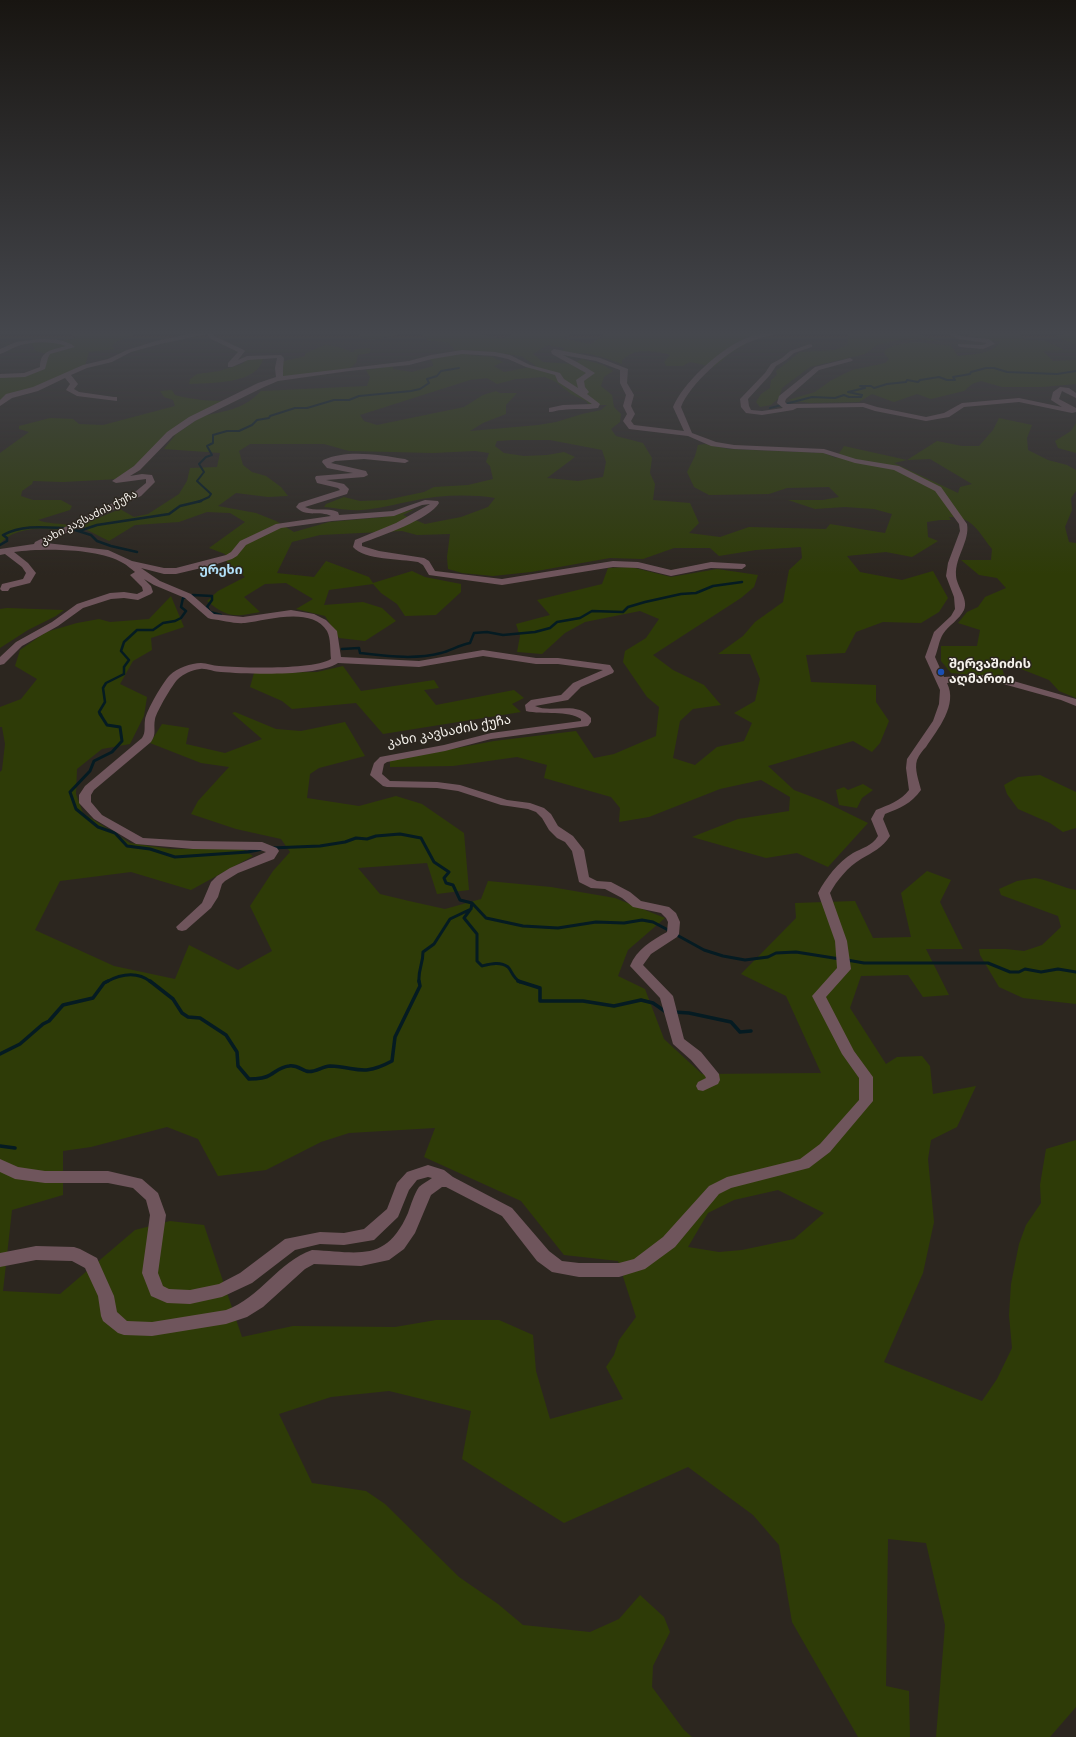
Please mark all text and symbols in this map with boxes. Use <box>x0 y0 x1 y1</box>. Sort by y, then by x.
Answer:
street label: კახი კავსაძის ქუჩა <box>39 488 139 548</box>
district label: ურეხი <box>200 563 242 579</box>
place label: შერვაშიძის აღმართი <box>949 657 1031 688</box>
marker: შერვაშიძის აღმართი <box>936 667 946 677</box>
street label: კახი კავსაძის ქუჩა <box>386 712 512 752</box>

